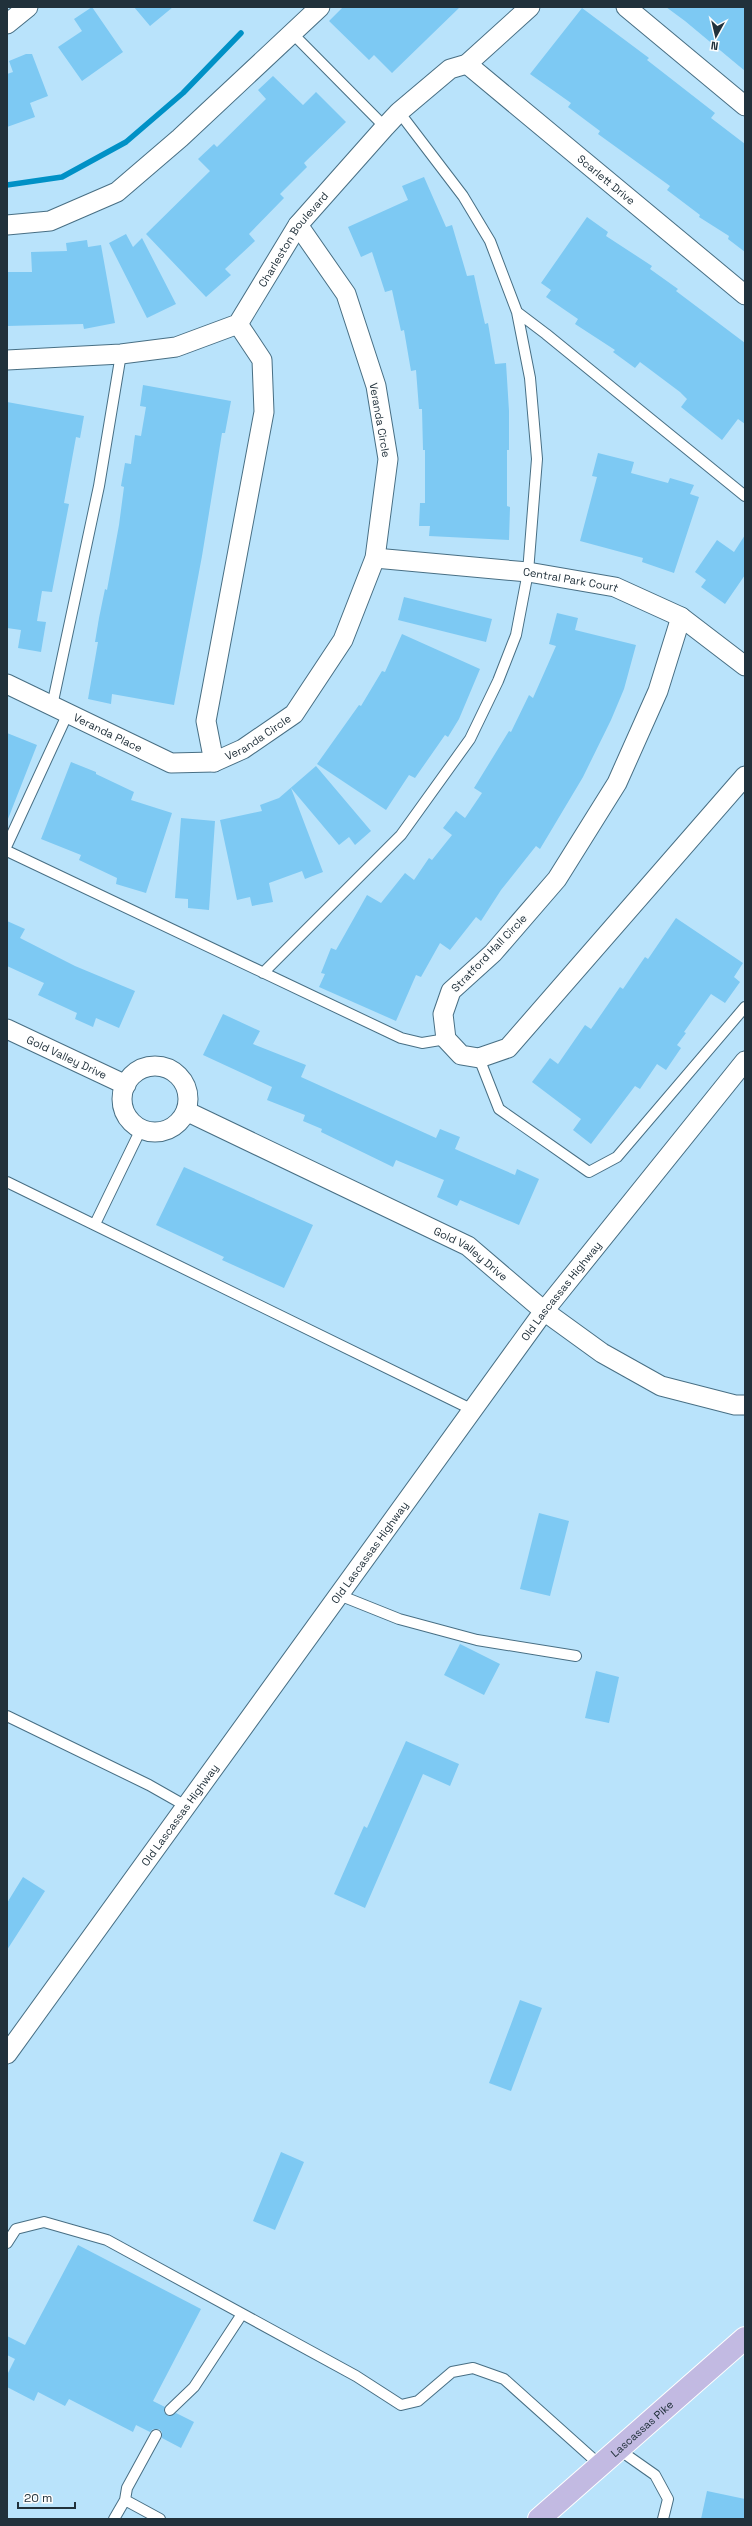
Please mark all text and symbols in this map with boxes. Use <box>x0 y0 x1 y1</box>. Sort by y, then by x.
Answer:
north arrow <box>696 16 736 56</box>
text: N <box>710 38 719 53</box>
street label: Scarlett Drive <box>574 152 638 208</box>
street label: Charleston Boulevard <box>255 189 331 290</box>
street label: Veranda Circle <box>367 382 393 458</box>
street label: Central Park Court <box>522 565 621 595</box>
street label: Veranda Place <box>71 710 145 755</box>
street label: Veranda Circle <box>223 711 294 763</box>
street label: Stratford Hall Circle <box>448 911 530 995</box>
street label: Gold Valley Drive <box>24 1032 109 1082</box>
street label: Gold Valley Drive <box>431 1224 511 1284</box>
street label: Old Lascassas Highway <box>518 1238 604 1344</box>
street label: Old Lascassas Highway <box>328 1498 411 1606</box>
street label: Old Lascassas Highway <box>138 1761 221 1869</box>
street label: Lascassas Pike <box>608 2397 676 2460</box>
scale bar <box>18 2484 75 2510</box>
text: 20 m <box>24 2490 52 2506</box>

